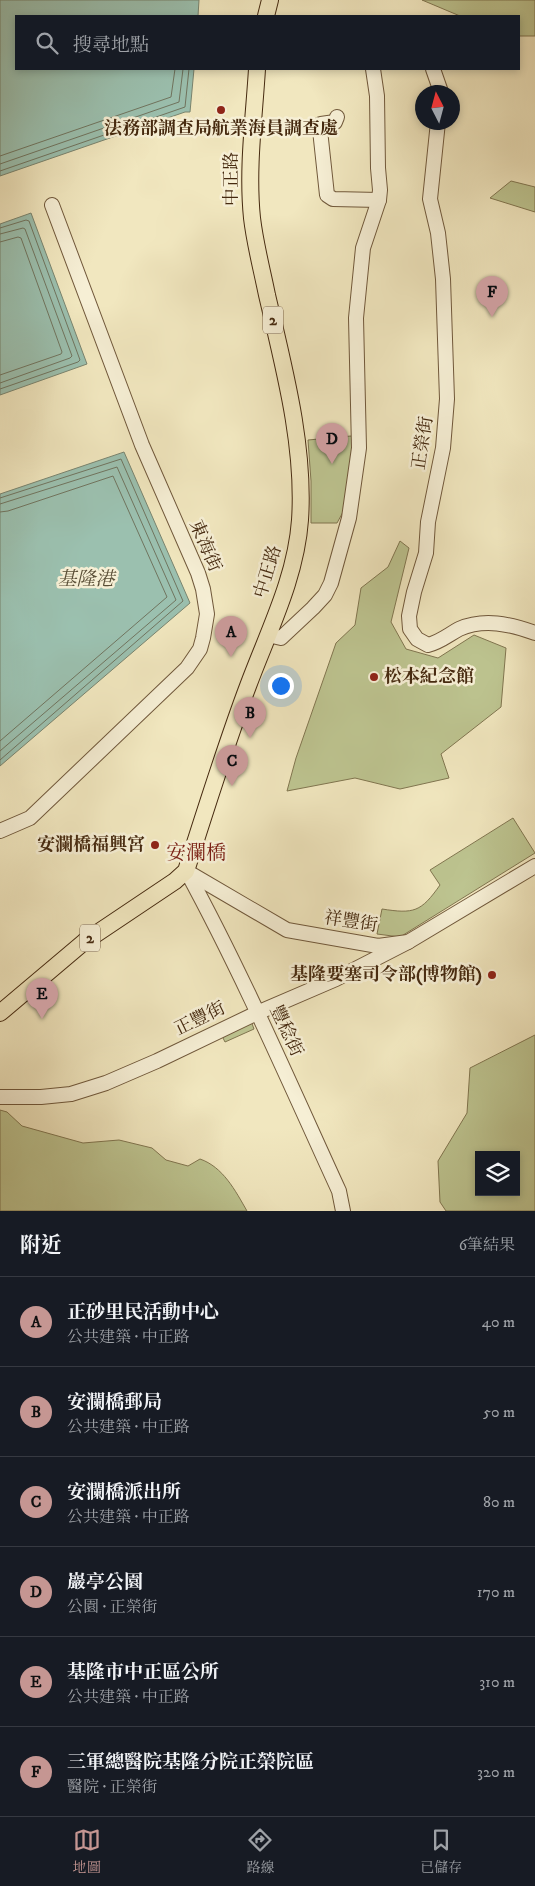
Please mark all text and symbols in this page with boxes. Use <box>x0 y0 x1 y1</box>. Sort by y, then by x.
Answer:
search box <box>15 15 520 70</box>
icon: search <box>33 29 61 57</box>
text: 搜尋地點 <box>73 34 149 57</box>
north arrow <box>415 85 460 130</box>
marker: 法務部調查局航業海員調查處 <box>215 104 227 116</box>
place label: 法務部調查局航業海員調查處 <box>104 118 338 140</box>
street label: 中正路 <box>221 152 243 206</box>
pin: F <box>476 276 508 317</box>
road number: 2 <box>263 306 283 334</box>
street label: 正榮街 <box>408 415 438 471</box>
pin: D <box>316 423 348 464</box>
street label: 東海街 <box>184 517 226 575</box>
street label: 中正路 <box>250 543 286 601</box>
water label: 基隆港 <box>57 568 117 591</box>
pin: A <box>215 616 247 657</box>
place label: 松本紀念館 <box>384 666 474 688</box>
marker: 松本紀念館 <box>368 671 380 683</box>
your location <box>268 673 294 699</box>
pin: B <box>234 697 266 738</box>
pin: C <box>216 745 248 786</box>
place label: 安瀾橋福興宮 <box>37 834 145 856</box>
marker: 安瀾橋福興宮 <box>149 839 161 851</box>
district label: 安瀾橋 <box>166 841 226 866</box>
street label: 祥豐街 <box>323 907 379 937</box>
road number: 2 <box>80 924 100 951</box>
place label: 基隆要塞司令部(博物館) <box>290 964 482 986</box>
marker: 基隆要塞司令部(博物館) <box>486 969 498 981</box>
pin: E <box>26 978 58 1019</box>
street label: 正豐街 <box>171 997 229 1041</box>
street label: 豐稔街 <box>265 1002 307 1060</box>
map controls <box>475 1151 520 1196</box>
button: layers <box>475 1151 520 1196</box>
text: 附近 <box>20 1233 62 1259</box>
text: 6筆結果 <box>459 1235 515 1255</box>
text: 正砂里民活動中心 <box>67 1301 219 1324</box>
text: A <box>31 1312 41 1332</box>
text: 40 m <box>482 1312 515 1332</box>
text: 公共建築 · 中正路 <box>67 1327 190 1347</box>
text: 安瀾橋郵局 <box>67 1391 162 1414</box>
text: B <box>31 1402 41 1422</box>
text: 50 m <box>483 1402 515 1422</box>
text: 公共建築 · 中正路 <box>67 1417 190 1437</box>
text: 安瀾橋派出所 <box>67 1481 181 1504</box>
text: C <box>31 1492 41 1512</box>
text: 80 m <box>483 1492 515 1512</box>
text: 公共建築 · 中正路 <box>67 1507 190 1527</box>
text: 巖亭公園 <box>67 1571 143 1594</box>
text: D <box>30 1582 42 1602</box>
text: 170 m <box>477 1582 515 1602</box>
text: 公園 · 正榮街 <box>67 1597 158 1617</box>
text: 基隆市中正區公所 <box>67 1661 219 1684</box>
text: E <box>30 1672 42 1692</box>
text: 310 m <box>479 1672 515 1692</box>
text: 公共建築 · 中正路 <box>67 1687 190 1707</box>
text: 三軍總醫院基隆分院正榮院區 <box>67 1751 314 1774</box>
text: F <box>31 1762 41 1782</box>
text: 320 m <box>477 1762 515 1782</box>
text: 醫院 · 正榮街 <box>67 1777 158 1797</box>
tab: 地圖 <box>73 1826 101 1877</box>
tab: 路線 <box>246 1826 274 1877</box>
tab: 已儲存 <box>420 1826 462 1877</box>

